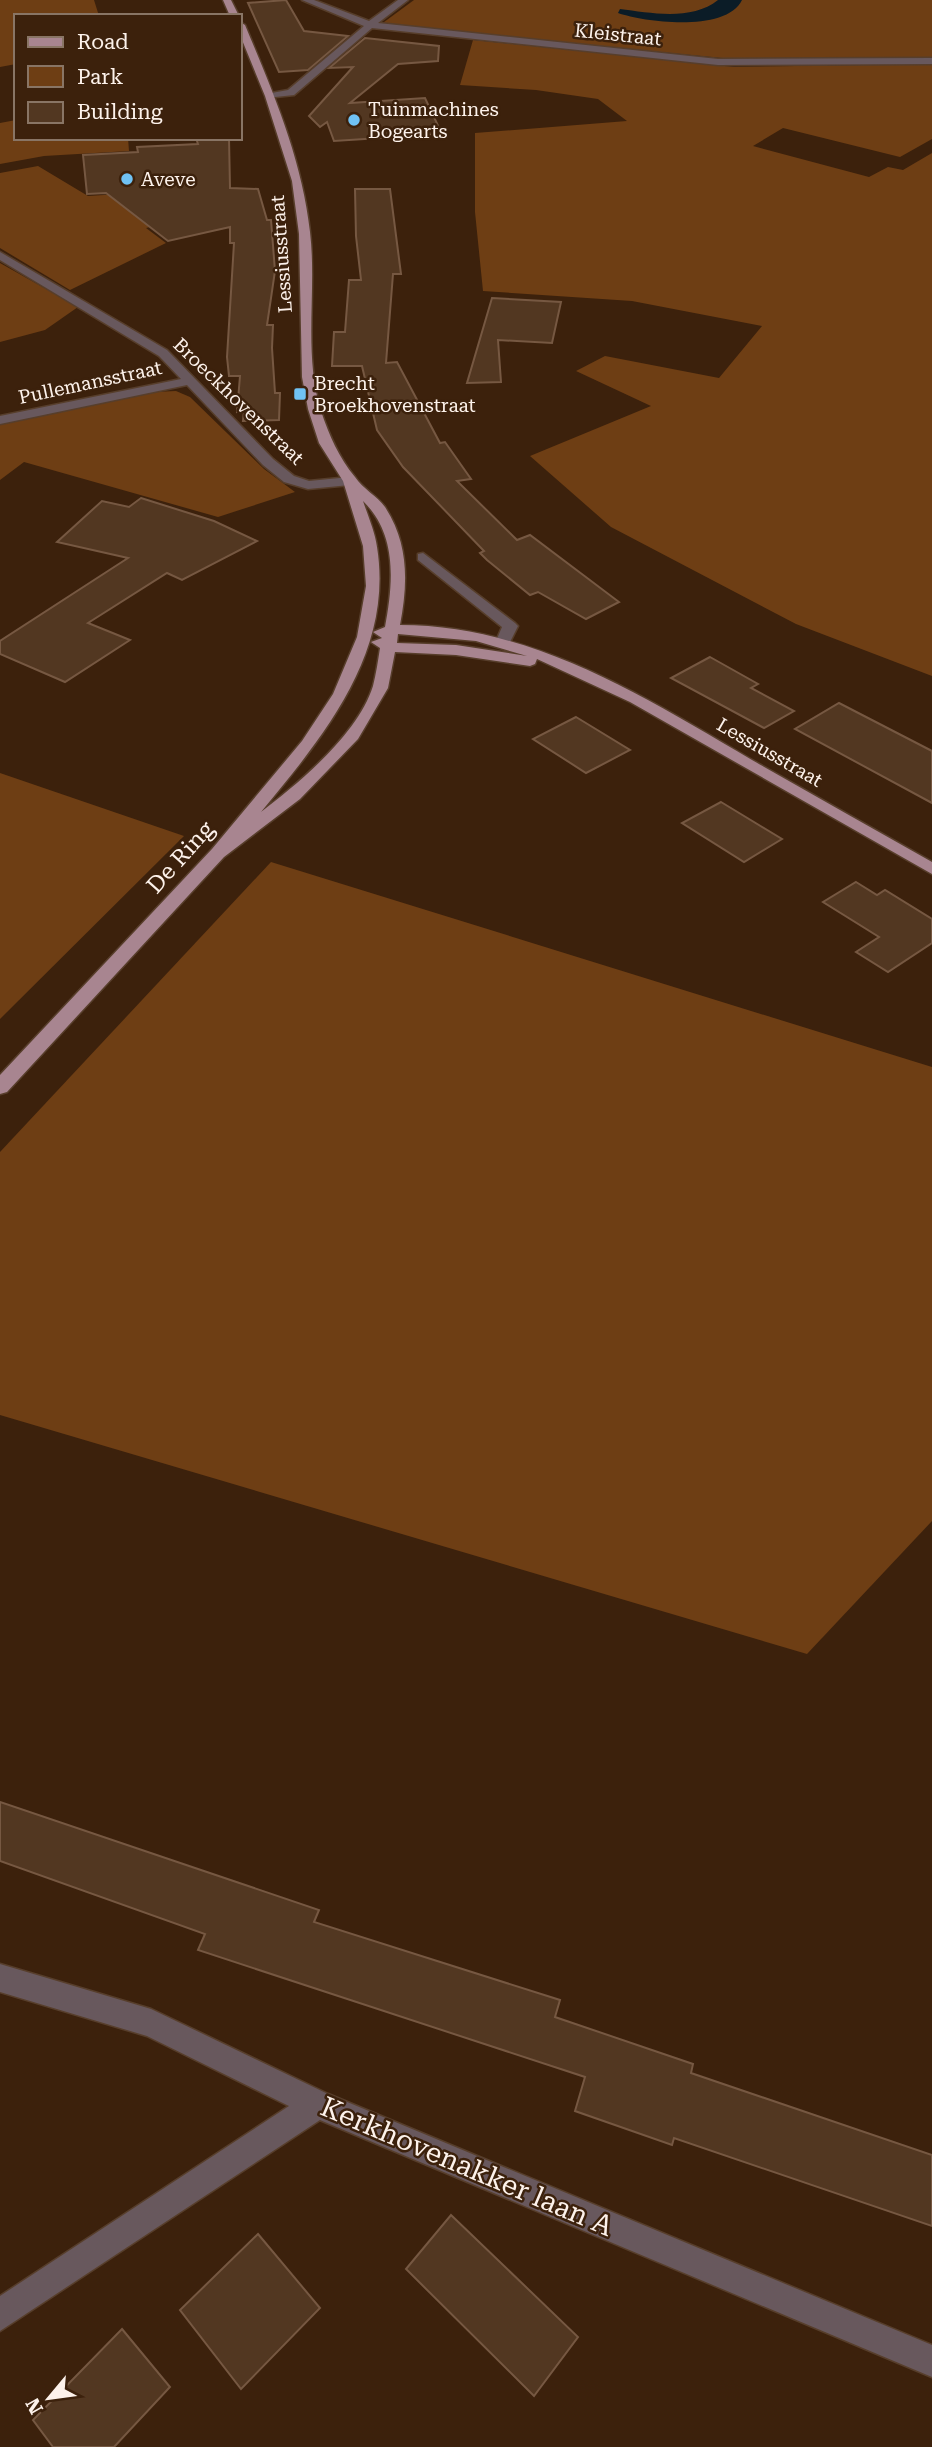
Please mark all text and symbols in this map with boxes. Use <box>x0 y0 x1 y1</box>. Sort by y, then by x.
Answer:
legend <box>14 14 242 140</box>
street label: Kleistraat <box>573 18 663 50</box>
text: Road <box>77 30 129 54</box>
text: Park <box>77 65 123 89</box>
place label: Tuinmachines Bogearts <box>368 98 499 143</box>
text: Building <box>77 100 163 124</box>
marker: Tuinmachines Bogearts <box>346 112 362 128</box>
place label: Aveve <box>141 168 196 191</box>
marker: Aveve <box>119 171 135 187</box>
street label: Lessiusstraat <box>266 194 297 314</box>
street label: Broeckhovenstraat <box>169 333 309 470</box>
street label: Pullemansstraat <box>16 356 164 409</box>
place label: Brecht Broekhovenstraat <box>314 372 476 417</box>
marker: Brecht Broekhovenstraat <box>292 386 308 402</box>
street label: Lessiusstraat <box>713 713 827 792</box>
street label: De Ring <box>141 816 220 899</box>
street label: Kerkhovenakker laan A <box>316 2090 618 2243</box>
north arrow <box>14 2363 84 2433</box>
text: N <box>21 2394 48 2418</box>

